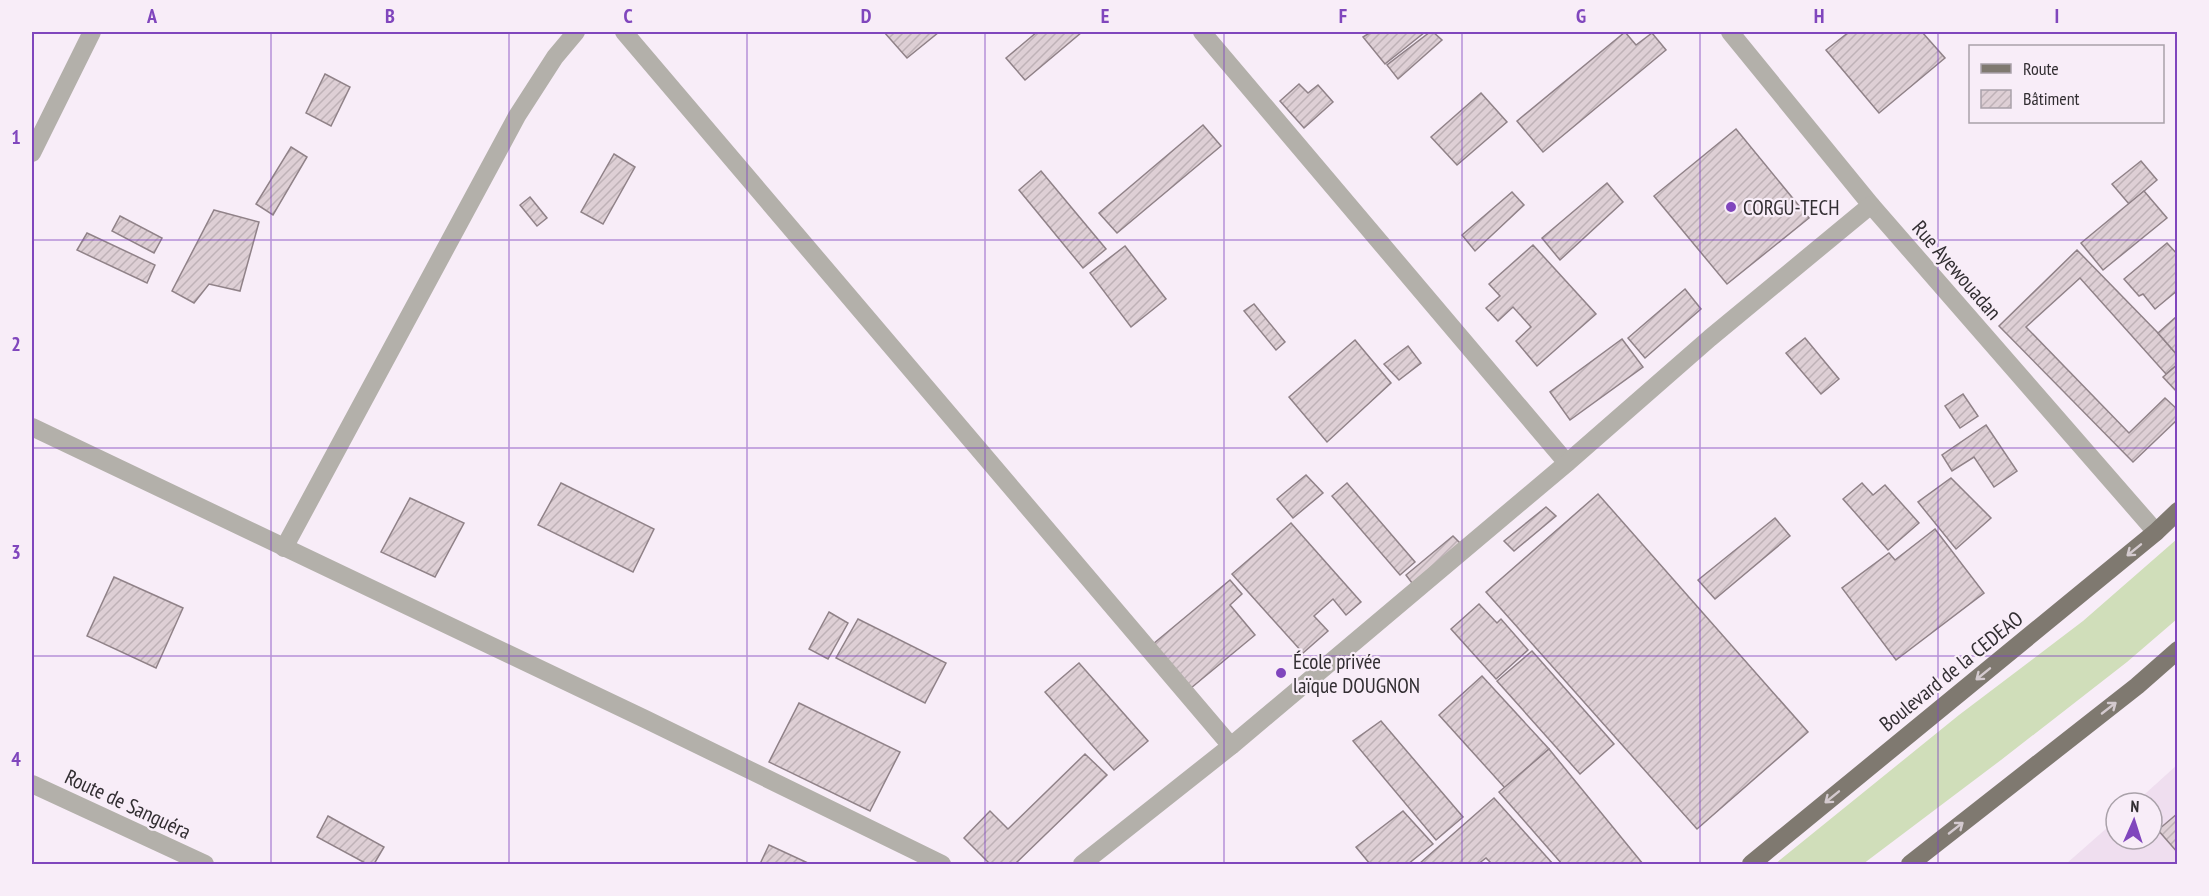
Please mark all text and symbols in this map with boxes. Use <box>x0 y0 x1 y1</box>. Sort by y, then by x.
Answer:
text: A <box>146 3 158 29</box>
text: B <box>385 3 395 29</box>
text: C <box>623 3 633 29</box>
text: D <box>861 3 872 29</box>
text: E <box>1101 3 1109 29</box>
text: F <box>1339 3 1347 29</box>
text: G <box>1576 3 1586 29</box>
text: H <box>1814 3 1824 29</box>
text: I <box>2055 3 2059 29</box>
legend <box>1969 45 2164 123</box>
text: Route <box>2023 57 2059 80</box>
text: Bâtiment <box>2023 87 2080 110</box>
text: 1 <box>11 124 21 150</box>
place label: CORGU-TECH <box>1743 194 1839 221</box>
marker: CORGU-TECH <box>1724 200 1738 214</box>
street label: Rue Ayewouadan <box>1906 215 2008 325</box>
text: 2 <box>11 331 21 357</box>
text: 3 <box>11 539 21 565</box>
one-way arrow <box>2127 544 2143 557</box>
street label: Boulevard de la CEDEAO <box>1874 605 2028 737</box>
place label: École privée laïque DOUGNON <box>1293 648 1420 699</box>
marker: École privée laïque DOUGNON <box>1274 666 1288 680</box>
one-way arrow <box>1976 667 1992 680</box>
one-way arrow <box>2101 701 2117 714</box>
text: 4 <box>11 746 21 772</box>
street label: Route de Sanguéra <box>61 763 195 845</box>
one-way arrow <box>1825 790 1841 803</box>
north arrow <box>2104 791 2164 851</box>
text: N <box>2130 796 2140 816</box>
one-way arrow <box>1947 822 1963 835</box>

